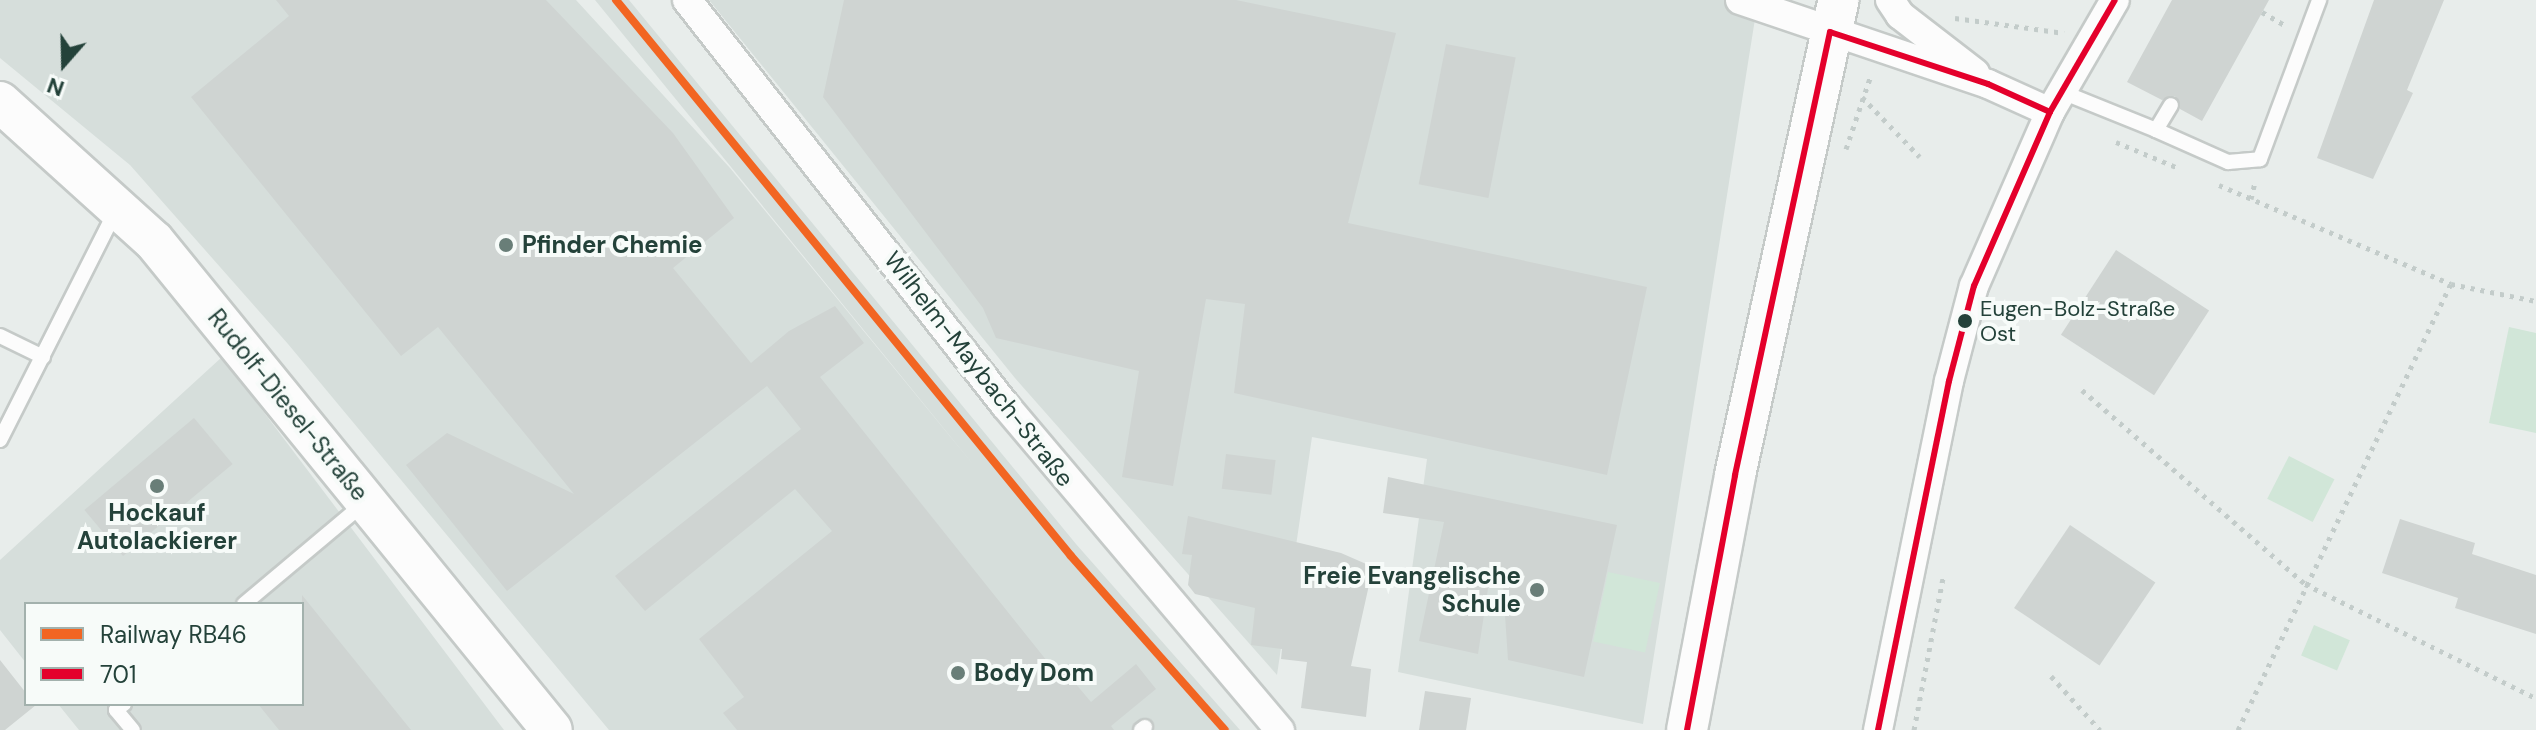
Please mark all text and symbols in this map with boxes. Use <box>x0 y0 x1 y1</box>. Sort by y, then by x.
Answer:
north arrow <box>24 24 104 104</box>
text: N <box>43 71 68 103</box>
place label: Pfinder Chemie <box>522 231 702 259</box>
marker: Pfinder Chemie <box>497 236 515 254</box>
street label: Wilhelm-Maybach-Straße <box>878 246 1080 492</box>
place label: Eugen-Bolz-Straße Ost <box>1980 295 2175 346</box>
street label: Rudolf-Diesel-Straße <box>202 303 374 507</box>
marker: Eugen-Bolz-Straße Ost <box>1957 313 1973 329</box>
marker: Hockauf Autolackierer <box>148 477 166 495</box>
place label: Hockauf Autolackierer <box>77 499 237 555</box>
place label: Freie Evangelische Schule <box>1303 562 1521 618</box>
marker: Freie Evangelische Schule <box>1528 581 1546 599</box>
legend <box>24 602 304 706</box>
text: Railway RB46 <box>100 619 247 650</box>
text: 701 <box>100 659 136 690</box>
place label: Body Dom <box>974 659 1094 687</box>
marker: Body Dom <box>949 664 967 682</box>

